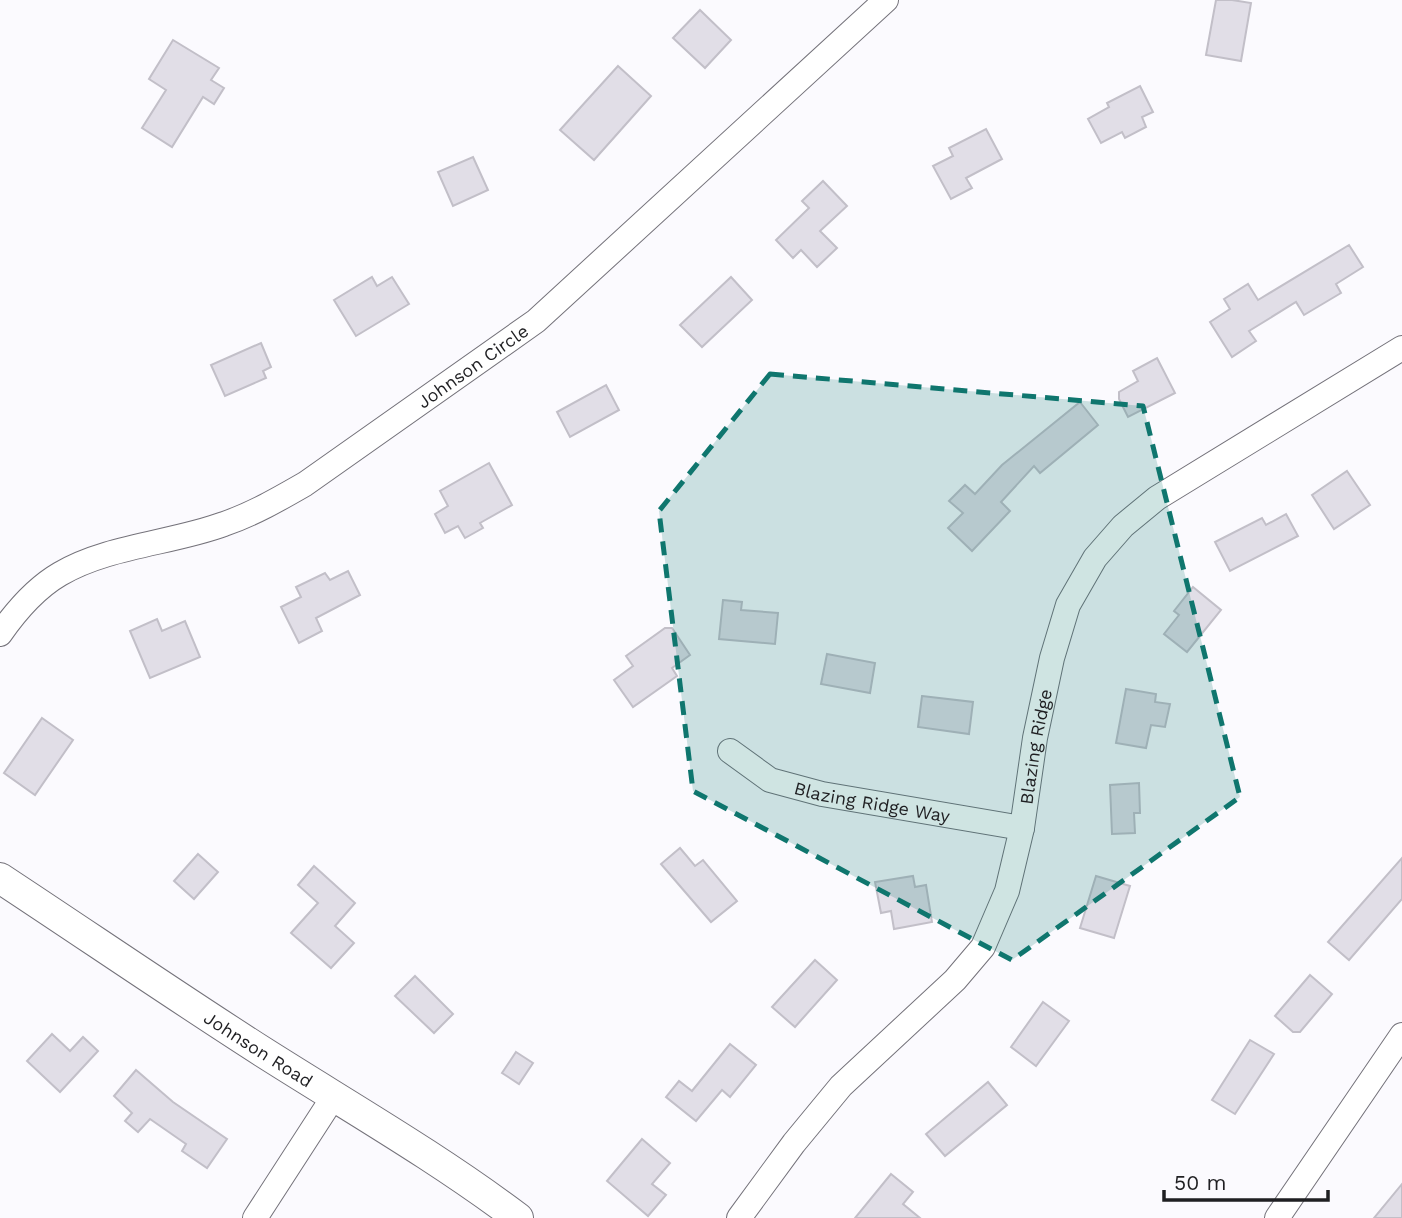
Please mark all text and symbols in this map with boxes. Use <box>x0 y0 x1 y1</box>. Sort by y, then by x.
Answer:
street label: Johnson Circle <box>413 319 532 412</box>
street label: Blazing Ridge <box>1015 687 1056 806</box>
street label: Blazing Ridge Way <box>792 777 952 826</box>
street label: Johnson Road <box>200 1006 317 1091</box>
scale bar <box>1164 1158 1328 1202</box>
text: 50 m <box>1174 1170 1226 1195</box>

